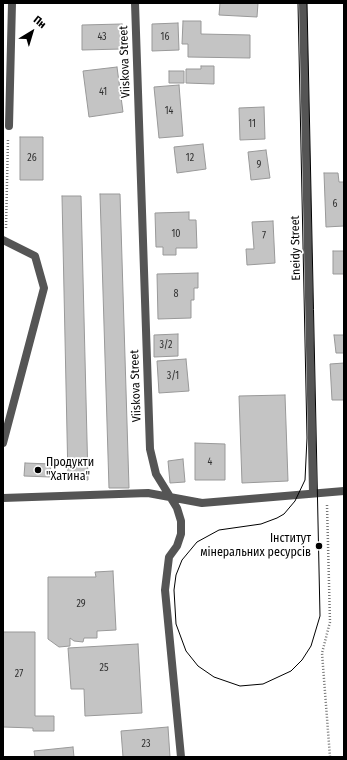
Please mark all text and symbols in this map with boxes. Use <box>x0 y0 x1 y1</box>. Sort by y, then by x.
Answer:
north arrow <box>12 12 52 52</box>
text: Пн <box>31 13 49 31</box>
street label: Viiskova Street <box>117 26 133 98</box>
house number: 43 <box>97 31 107 43</box>
house number: 16 <box>161 31 169 43</box>
house number: 41 <box>99 86 107 98</box>
house number: 14 <box>165 105 173 117</box>
house number: 11 <box>248 118 256 130</box>
house number: 26 <box>27 152 37 164</box>
house number: 12 <box>186 152 194 164</box>
house number: 9 <box>257 159 261 171</box>
house number: 6 <box>333 198 337 210</box>
street label: Eneidy Street <box>288 215 304 281</box>
house number: 10 <box>171 228 181 240</box>
house number: 7 <box>262 230 266 242</box>
house number: 8 <box>174 288 178 300</box>
house number: 3/2 <box>160 339 172 351</box>
street label: Viiskova Street <box>128 350 144 422</box>
house number: 3/1 <box>167 370 179 382</box>
place label: Продукти "Хатина" <box>46 456 94 484</box>
house number: 4 <box>208 456 212 468</box>
marker: Продукти "Хатина" <box>33 465 43 475</box>
place label: Інститут мінеральних ресурсів <box>200 532 311 560</box>
marker: Інститут мінеральних ресурсів <box>314 541 324 551</box>
house number: 29 <box>76 598 86 610</box>
house number: 25 <box>100 662 108 674</box>
house number: 27 <box>15 668 23 680</box>
house number: 23 <box>142 738 150 750</box>

